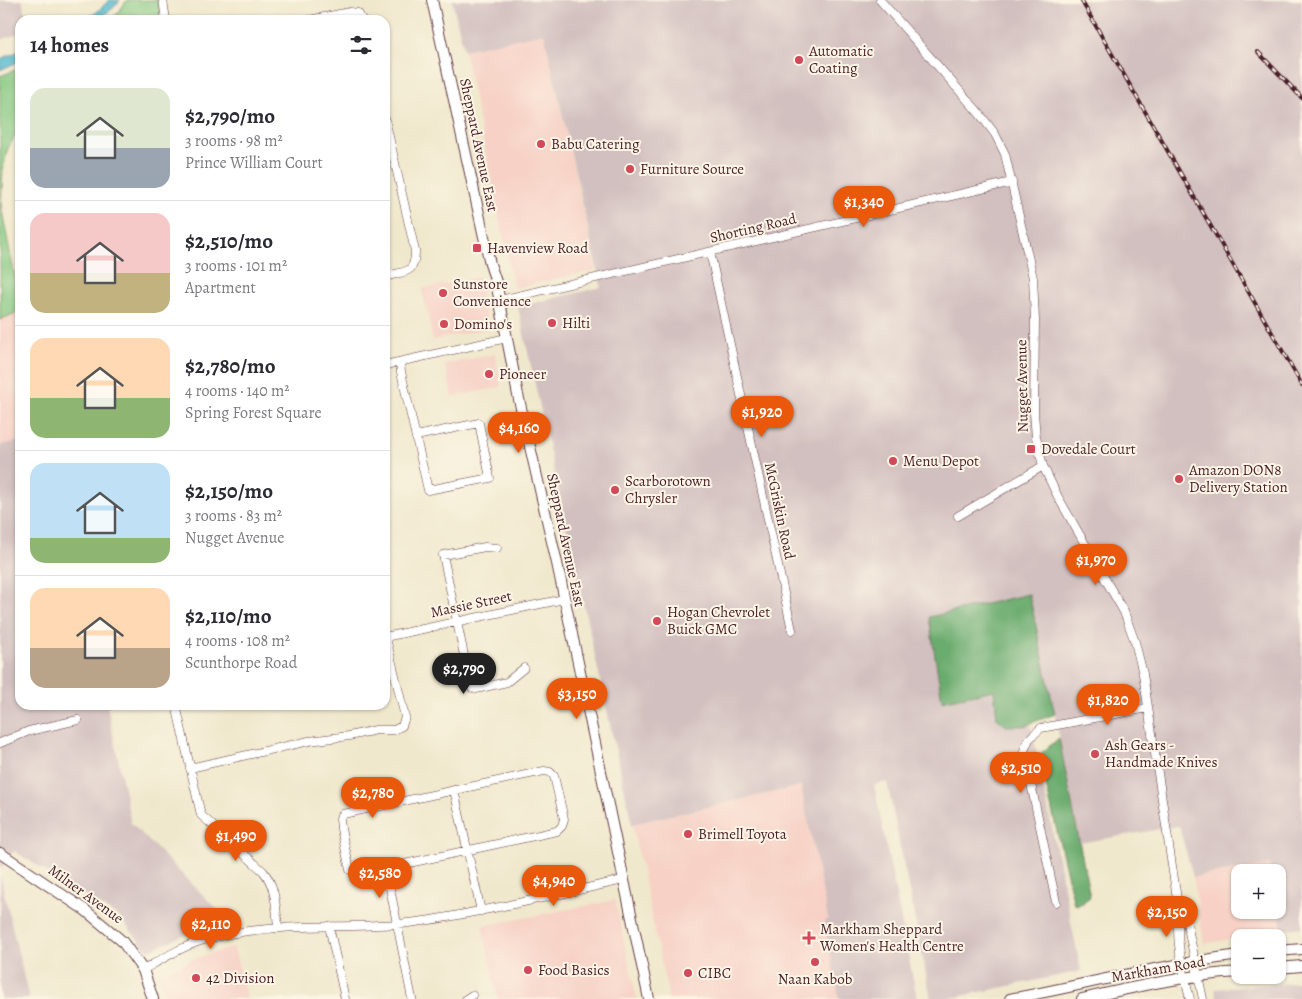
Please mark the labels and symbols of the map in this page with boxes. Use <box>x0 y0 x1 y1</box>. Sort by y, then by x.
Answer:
place label: Automatic Coating <box>808 41 873 78</box>
marker: Automatic Coating <box>793 54 805 66</box>
street label: Sheppard Avenue East <box>455 76 503 214</box>
place label: Babu Catering <box>551 134 640 154</box>
marker: Babu Catering <box>535 138 547 150</box>
place label: Furniture Source <box>640 159 744 179</box>
marker: Furniture Source <box>624 163 636 175</box>
pin: $1,340 <box>823 186 905 228</box>
street label: Shorting Road <box>708 208 799 248</box>
place label: Havenview Road <box>487 238 589 258</box>
marker: Havenview Road <box>471 242 483 254</box>
place label: Sunstore Convenience <box>453 274 531 311</box>
marker: Sunstore Convenience <box>437 287 449 299</box>
place label: Hilti <box>562 313 590 333</box>
place label: Domino's <box>454 314 512 334</box>
marker: Hilti <box>546 317 558 329</box>
marker: Domino's <box>438 318 450 330</box>
street label: Nugget Avenue <box>1011 339 1033 433</box>
place label: Pioneer <box>499 364 546 384</box>
marker: Pioneer <box>483 368 495 380</box>
pin: $1,920 <box>721 396 803 438</box>
pin: $4,160 <box>478 412 560 454</box>
place label: Dovedale Court <box>1041 439 1136 459</box>
marker: Dovedale Court <box>1025 443 1037 455</box>
place label: Menu Depot <box>903 451 979 471</box>
marker: Menu Depot <box>887 455 899 467</box>
place label: Amazon DON8 Delivery Station <box>1188 460 1288 497</box>
street label: McGriskin Road <box>760 461 800 562</box>
street label: Sheppard Avenue East <box>542 471 590 609</box>
place label: Scarborotown Chrysler <box>625 471 711 508</box>
marker: Amazon DON8 Delivery Station <box>1173 473 1185 485</box>
marker: Scarborotown Chrysler <box>609 484 621 496</box>
pin: $1,970 <box>1055 544 1137 586</box>
street label: Massie Street <box>429 586 513 622</box>
place label: Hogan Chevrolet Buick GMC <box>667 602 770 639</box>
marker: Hogan Chevrolet Buick GMC <box>651 615 663 627</box>
pin: $2,790 <box>423 652 505 695</box>
pin: $3,150 <box>536 678 618 720</box>
pin: $1,820 <box>1067 684 1149 726</box>
place label: Ash Gears - Handmade Knives <box>1104 735 1218 772</box>
marker: Ash Gears - Handmade Knives <box>1089 748 1101 760</box>
pin: $2,510 <box>980 752 1062 794</box>
pin: $2,780 <box>332 776 414 819</box>
pin: $1,490 <box>195 820 277 862</box>
place label: Brimell Toyota <box>698 824 787 844</box>
marker: Brimell Toyota <box>682 828 694 840</box>
pin: $2,580 <box>339 856 421 899</box>
street label: Milner Avenue <box>44 860 128 928</box>
pin: $4,940 <box>513 864 595 907</box>
pin: $2,150 <box>1126 896 1208 938</box>
pin: $2,110 <box>170 908 252 950</box>
place label: Markham Sheppard Women's Health Centre <box>819 919 964 956</box>
marker: Markham Sheppard Women's Health Centre <box>802 931 816 945</box>
street label: Markham Road <box>1110 951 1207 987</box>
marker: Naan Kabob <box>809 956 821 968</box>
place label: Food Basics <box>538 960 610 980</box>
place label: CIBC <box>698 963 731 983</box>
marker: Food Basics <box>522 964 534 976</box>
marker: CIBC <box>682 967 694 979</box>
place label: 42 Division <box>206 968 275 988</box>
place label: Naan Kabob <box>778 969 853 989</box>
marker: 42 Division <box>190 972 202 984</box>

